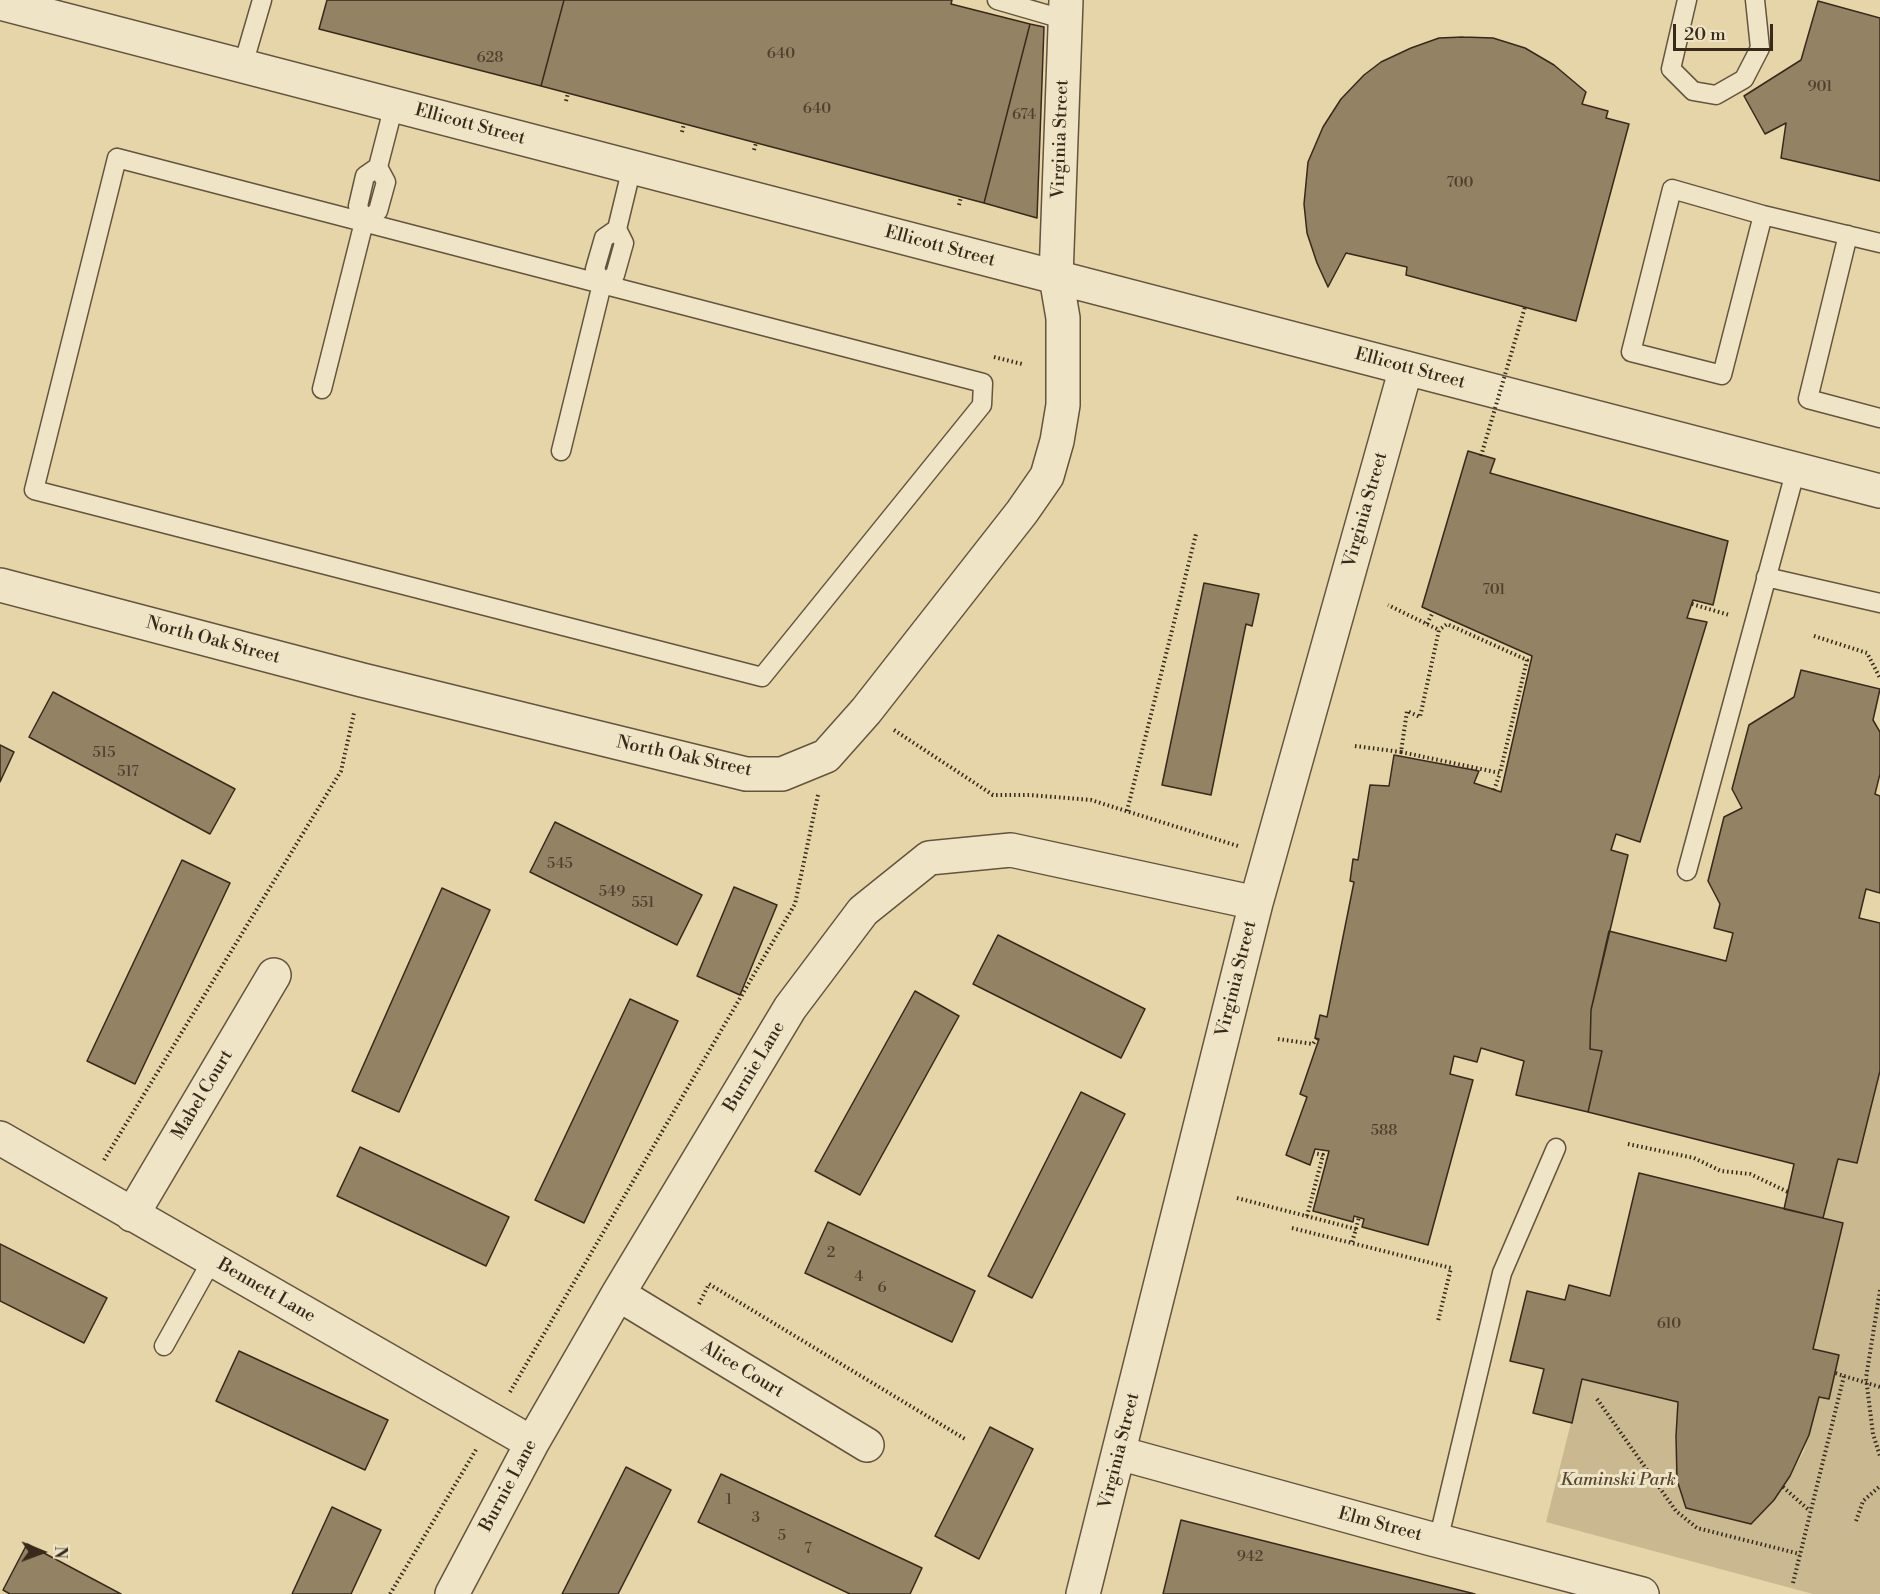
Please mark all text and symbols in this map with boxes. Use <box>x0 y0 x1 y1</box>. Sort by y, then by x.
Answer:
scale bar <box>1676 12 1776 50</box>
text: 20 m <box>1684 23 1726 46</box>
house number: 640 <box>767 45 795 63</box>
house number: 628 <box>477 49 503 67</box>
house number: 901 <box>1807 78 1833 96</box>
street label: Virginia Street <box>1048 79 1074 199</box>
street label: Ellicott Street <box>412 100 528 150</box>
house number: 640 <box>803 100 831 118</box>
house number: 674 <box>1012 106 1036 124</box>
house number: 700 <box>1446 174 1474 192</box>
street label: Ellicott Street <box>882 222 998 272</box>
street label: Ellicott Street <box>1352 344 1468 394</box>
street label: Virginia Street <box>1339 450 1393 570</box>
house number: 701 <box>1482 581 1506 599</box>
street label: North Oak Street <box>144 613 282 669</box>
street label: North Oak Street <box>614 732 754 782</box>
house number: 515 <box>93 744 115 762</box>
house number: 517 <box>117 763 139 781</box>
house number: 545 <box>547 855 573 873</box>
house number: 549 <box>599 883 625 901</box>
house number: 551 <box>632 894 654 912</box>
street label: Virginia Street <box>1212 919 1262 1039</box>
street label: Burnie Lane <box>720 1018 790 1116</box>
street label: Mabel Court <box>168 1046 238 1144</box>
house number: 588 <box>1371 1122 1397 1140</box>
house number: 2 <box>827 1244 835 1262</box>
street label: Bennett Lane <box>213 1254 319 1328</box>
house number: 4 <box>855 1268 863 1286</box>
house number: 6 <box>877 1279 887 1297</box>
house number: 610 <box>1657 1315 1681 1333</box>
street label: Alice Court <box>697 1337 787 1403</box>
street label: Virginia Street <box>1095 1391 1145 1511</box>
street label: Burnie Lane <box>476 1436 542 1536</box>
park label: Kaminski Park <box>1560 1470 1676 1492</box>
house number: 1 <box>726 1491 732 1509</box>
street label: Elm Street <box>1336 1503 1424 1547</box>
house number: 3 <box>752 1509 760 1527</box>
north arrow <box>12 1522 72 1582</box>
house number: 5 <box>778 1527 786 1545</box>
house number: 7 <box>804 1540 812 1558</box>
text: N <box>50 1546 70 1559</box>
house number: 942 <box>1237 1548 1263 1566</box>

